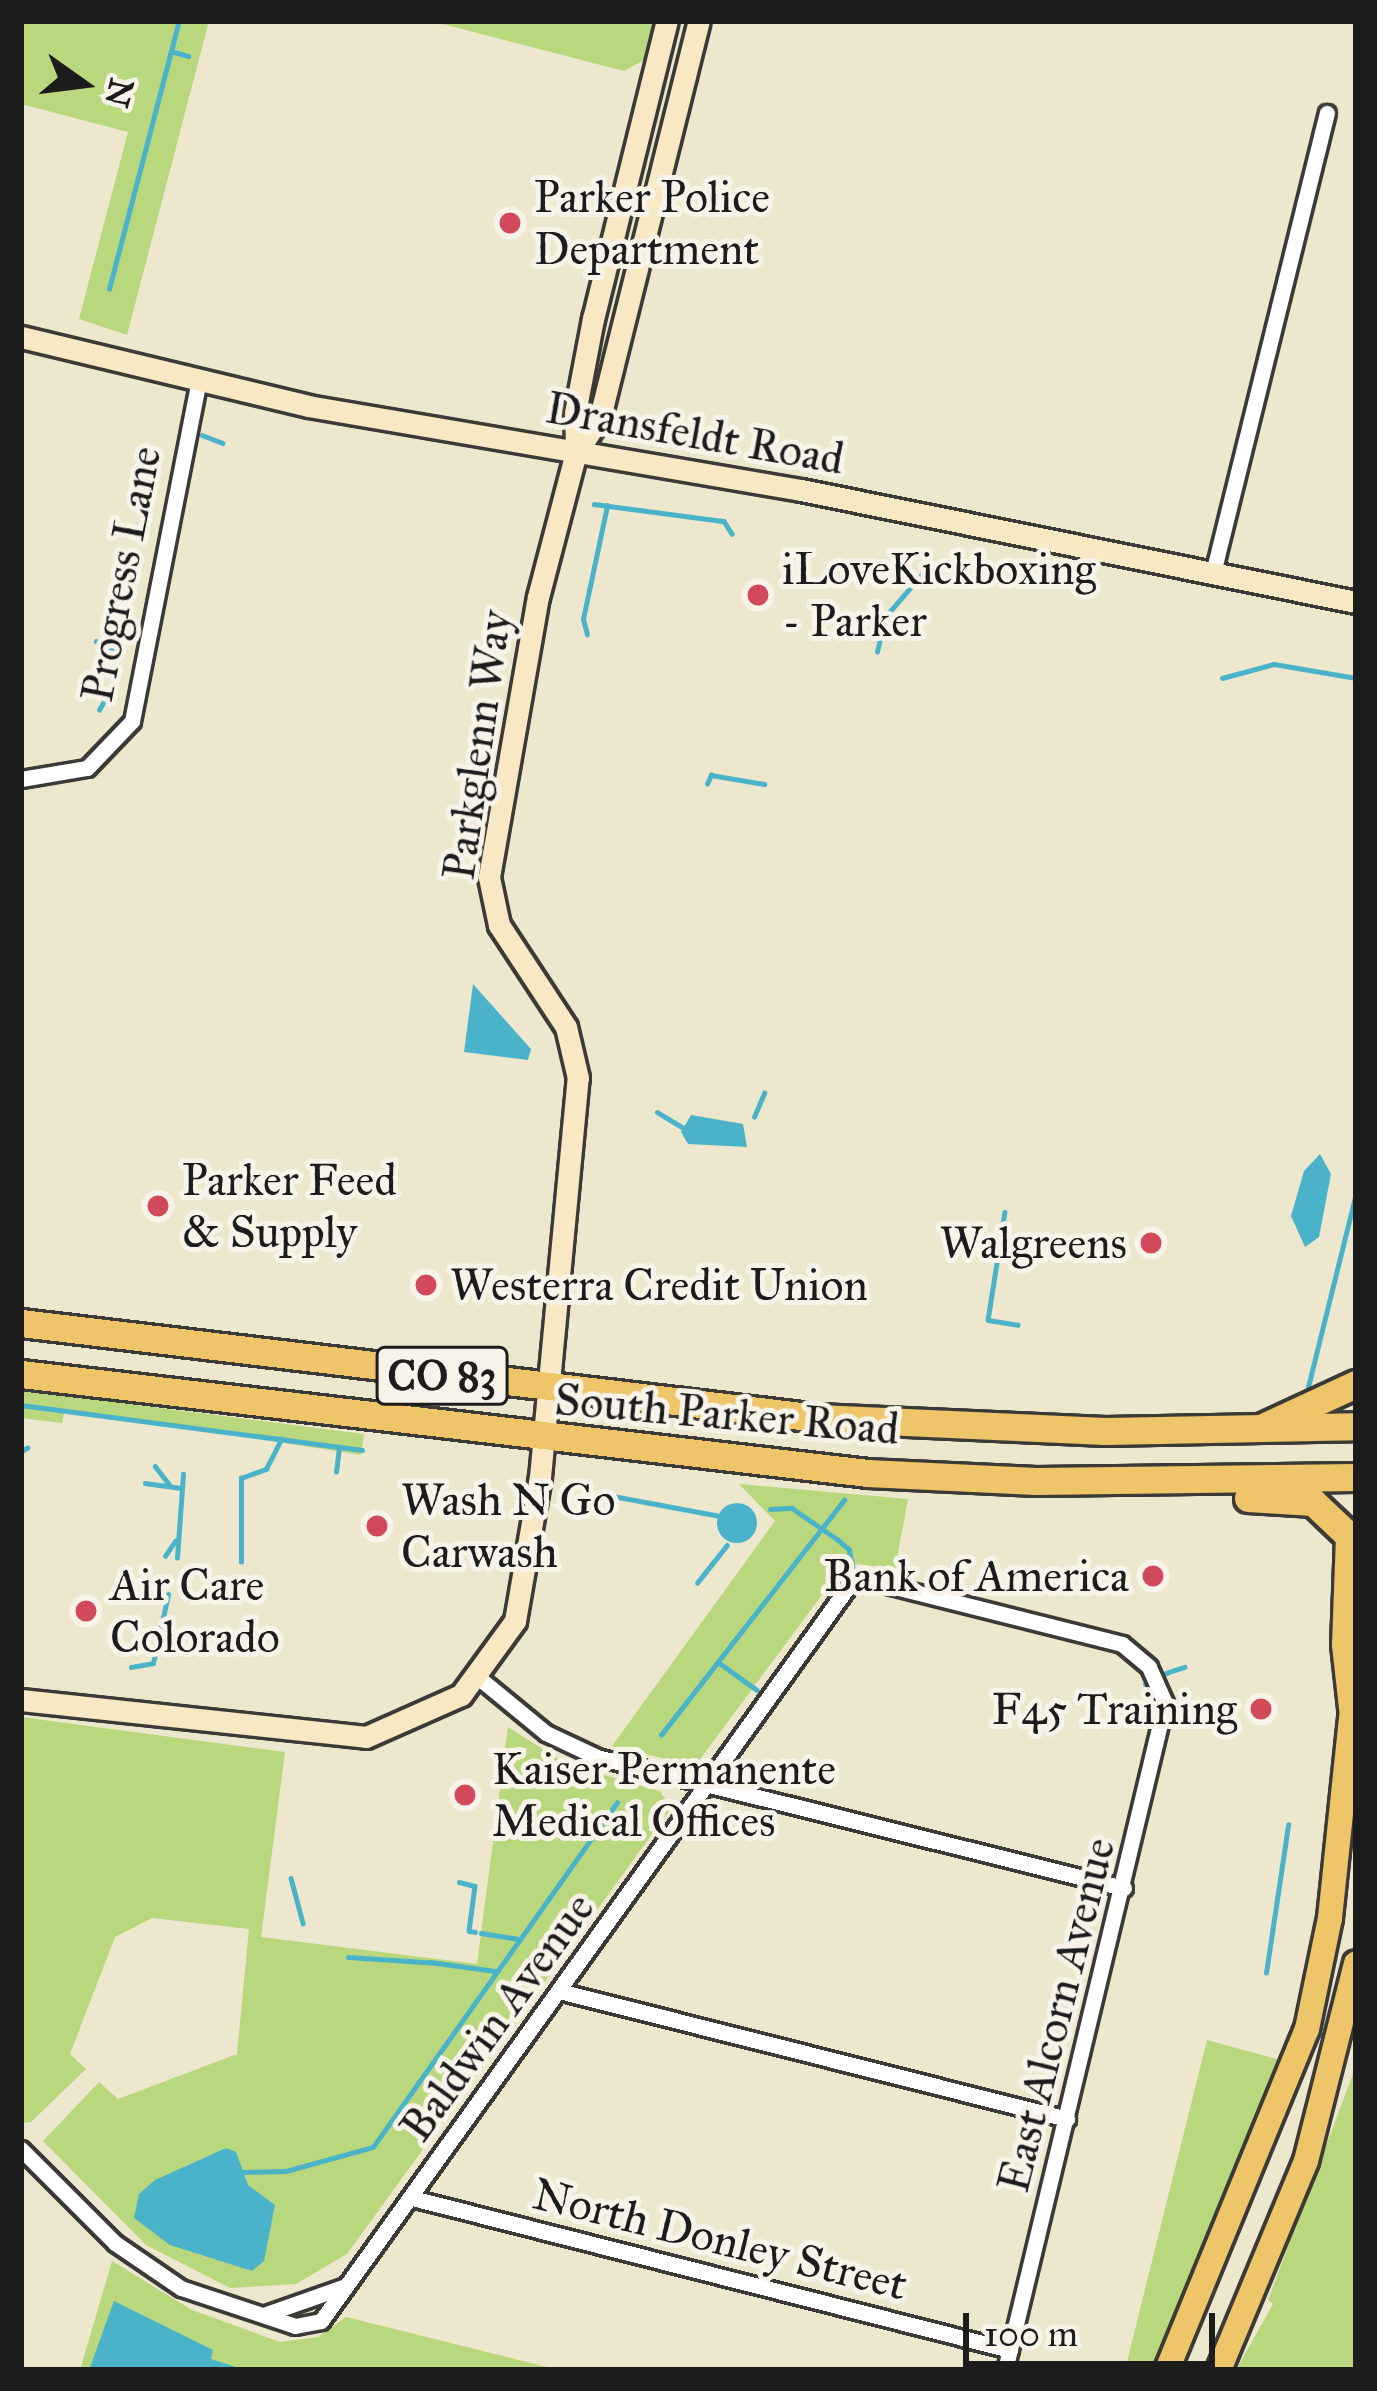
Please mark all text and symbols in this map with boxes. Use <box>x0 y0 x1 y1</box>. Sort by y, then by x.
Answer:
north arrow <box>24 24 144 144</box>
text: N <box>96 74 142 111</box>
place label: Parker Police Department <box>534 170 770 276</box>
marker: Parker Police Department <box>497 210 523 236</box>
street label: Dransfeldt Road <box>542 380 848 486</box>
street label: Progress Lane <box>70 442 172 706</box>
place label: iLoveKickboxing - Parker <box>782 542 1096 648</box>
marker: iLoveKickboxing - Parker <box>745 582 771 608</box>
street label: Parkglenn Way <box>431 607 523 883</box>
place label: Parker Feed & Supply <box>182 1153 397 1259</box>
marker: Parker Feed & Supply <box>145 1193 171 1219</box>
place label: Walgreens <box>939 1216 1127 1270</box>
marker: Walgreens <box>1138 1230 1164 1256</box>
place label: Westerra Credit Union <box>450 1258 868 1312</box>
marker: Westerra Credit Union <box>413 1272 439 1298</box>
road number: CO 83 <box>373 1340 511 1412</box>
street label: South Parker Road <box>552 1372 902 1456</box>
place label: Wash N Go Carwash <box>401 1473 615 1579</box>
marker: Wash N Go Carwash <box>364 1513 390 1539</box>
place label: Bank of America <box>824 1549 1129 1603</box>
place label: Air Care Colorado <box>110 1558 280 1664</box>
marker: Bank of America <box>1140 1563 1166 1589</box>
marker: Air Care Colorado <box>73 1598 99 1624</box>
place label: F45 Training <box>992 1682 1237 1736</box>
marker: F45 Training <box>1248 1696 1274 1722</box>
place label: Kaiser Permanente Medical Offices <box>492 1742 836 1848</box>
marker: Kaiser Permanente Medical Offices <box>449 1779 481 1811</box>
street label: East Alcorn Avenue <box>986 1832 1126 2198</box>
street label: Baldwin Avenue <box>389 1882 605 2152</box>
street label: North Donley Street <box>527 2166 913 2312</box>
scale bar <box>969 2289 1221 2363</box>
text: 100 m <box>984 2312 1078 2356</box>

